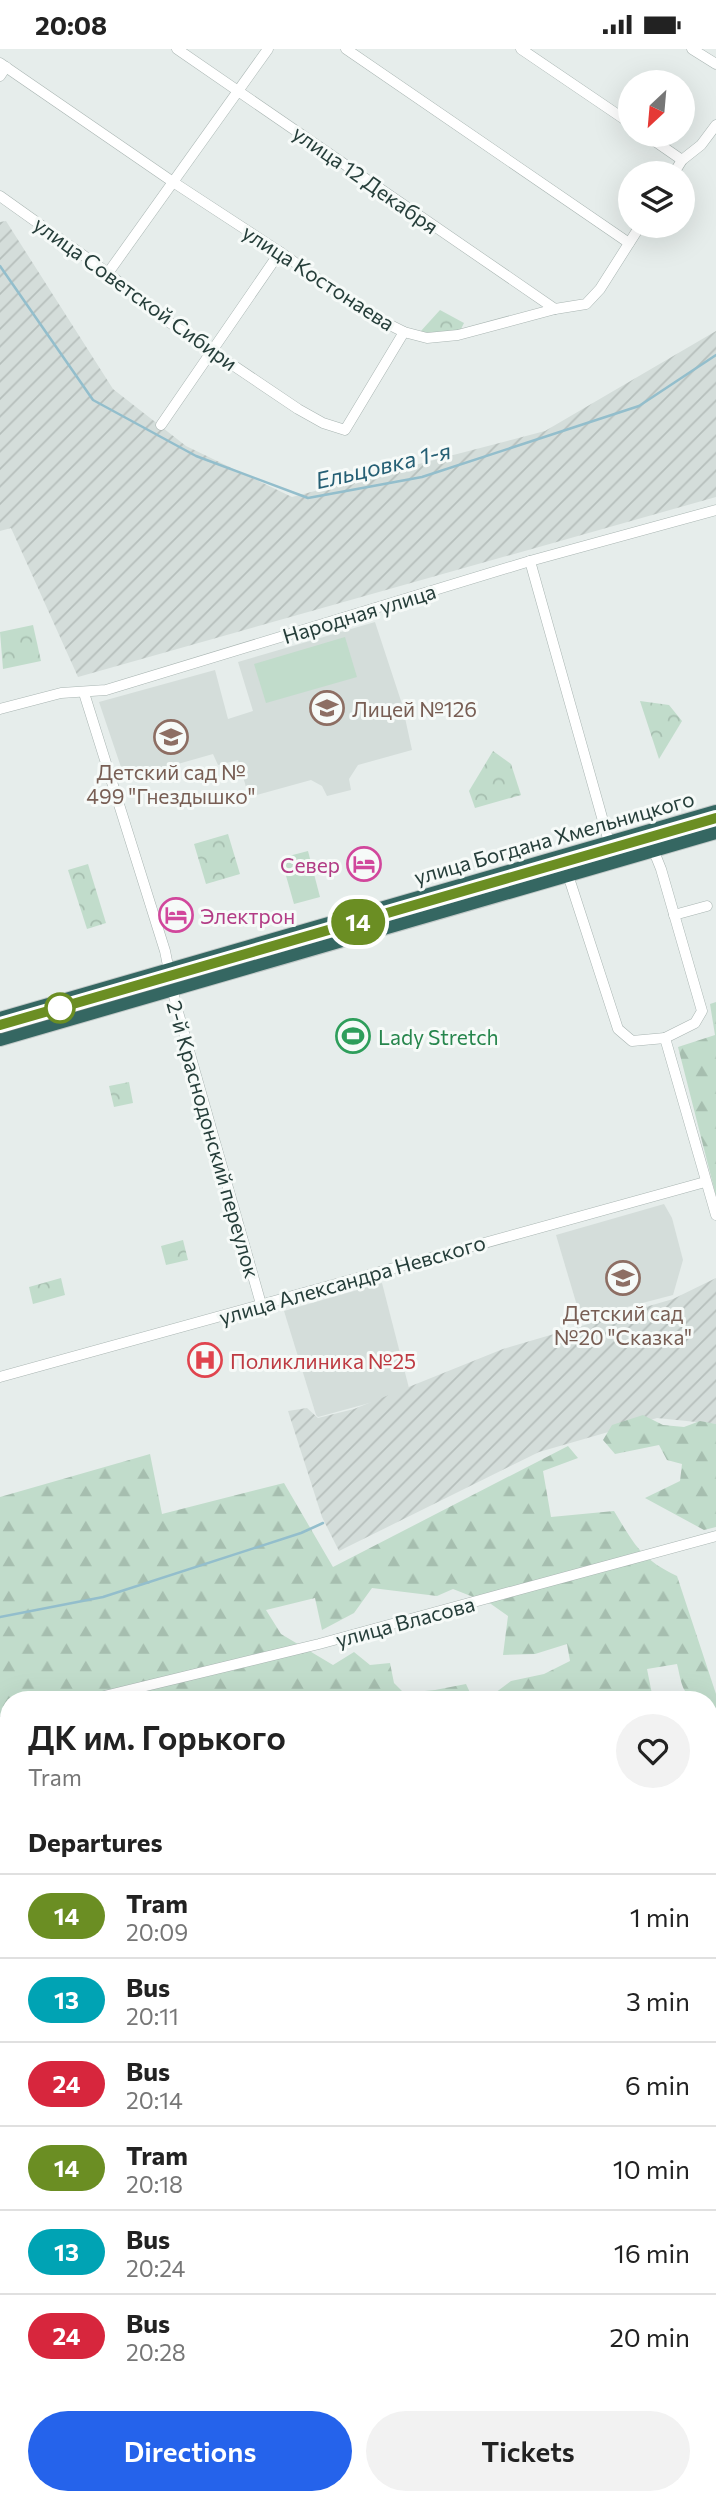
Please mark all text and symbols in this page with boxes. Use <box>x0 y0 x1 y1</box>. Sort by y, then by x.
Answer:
text: 20:08 <box>35 9 107 40</box>
north arrow <box>618 70 695 147</box>
map controls <box>618 70 695 238</box>
street label: улица 12 Декабря <box>288 119 444 239</box>
button: layers <box>618 161 695 238</box>
street label: улица Советской Сибири <box>29 211 243 375</box>
street label: улица Костонаева <box>238 219 400 335</box>
water label: Ельцовка 1-я <box>312 436 454 494</box>
street label: Народная улица <box>279 578 439 648</box>
school or university icon: Лицей №126 <box>308 689 346 727</box>
place label: Лицей №126 <box>352 696 477 721</box>
school or university icon: Детский сад № 499 "Гнездышко" <box>152 718 190 756</box>
place label: Детский сад № 499 "Гнездышко" <box>86 759 256 808</box>
street label: улица Богдана Хмельницкого <box>411 785 697 889</box>
hotel icon: Север <box>345 845 383 883</box>
place label: Север <box>280 852 340 877</box>
hotel icon: Электрон <box>157 896 195 934</box>
line badge: 14 <box>326 899 390 945</box>
place label: Электрон <box>200 903 295 928</box>
text: 14 <box>345 907 371 936</box>
unlabelled marker <box>45 993 75 1023</box>
street label: 2-й Краснодонский переулок <box>162 997 266 1281</box>
sports icon: Lady Stretch <box>334 1017 372 1055</box>
place label: Lady Stretch <box>378 1024 499 1049</box>
street label: улица Александра Невского <box>216 1229 488 1329</box>
school or university icon: Детский сад №20 "Сказка" <box>604 1259 642 1297</box>
place label: Детский сад №20 "Сказка" <box>554 1300 692 1349</box>
hospital icon: Поликлиника №25 <box>186 1341 224 1379</box>
place label: Поликлиника №25 <box>230 1348 416 1373</box>
street label: улица Власова <box>333 1590 477 1652</box>
button: heart <box>616 1714 690 1788</box>
text: ДК им. Горького <box>28 1716 286 1757</box>
text: Tram <box>28 1763 82 1791</box>
text: Departures <box>28 1826 163 1857</box>
text: Tram <box>126 1887 188 1918</box>
text: 14 <box>54 1901 79 1930</box>
text: 1 min <box>630 1901 690 1932</box>
text: 20:09 <box>126 1918 188 1946</box>
text: Bus <box>126 1971 170 2002</box>
text: 13 <box>54 1985 79 2014</box>
text: 3 min <box>626 1985 690 2016</box>
text: 20:11 <box>126 2002 179 2030</box>
text: Bus <box>126 2055 170 2086</box>
text: 24 <box>52 2069 81 2098</box>
text: 6 min <box>625 2069 690 2100</box>
text: 20:14 <box>126 2086 183 2114</box>
text: Tram <box>126 2139 188 2170</box>
text: 14 <box>54 2153 79 2182</box>
text: 10 min <box>613 2153 690 2184</box>
text: 20:18 <box>126 2170 183 2198</box>
text: Bus <box>126 2223 170 2254</box>
text: 13 <box>54 2237 79 2266</box>
text: 16 min <box>614 2237 690 2268</box>
text: 20:24 <box>126 2254 185 2282</box>
text: Bus <box>126 2307 170 2338</box>
text: 24 <box>52 2321 81 2350</box>
text: 20 min <box>609 2321 690 2352</box>
text: 20:28 <box>126 2338 186 2366</box>
button: Directions <box>28 2411 352 2491</box>
button: Tickets <box>366 2411 690 2491</box>

